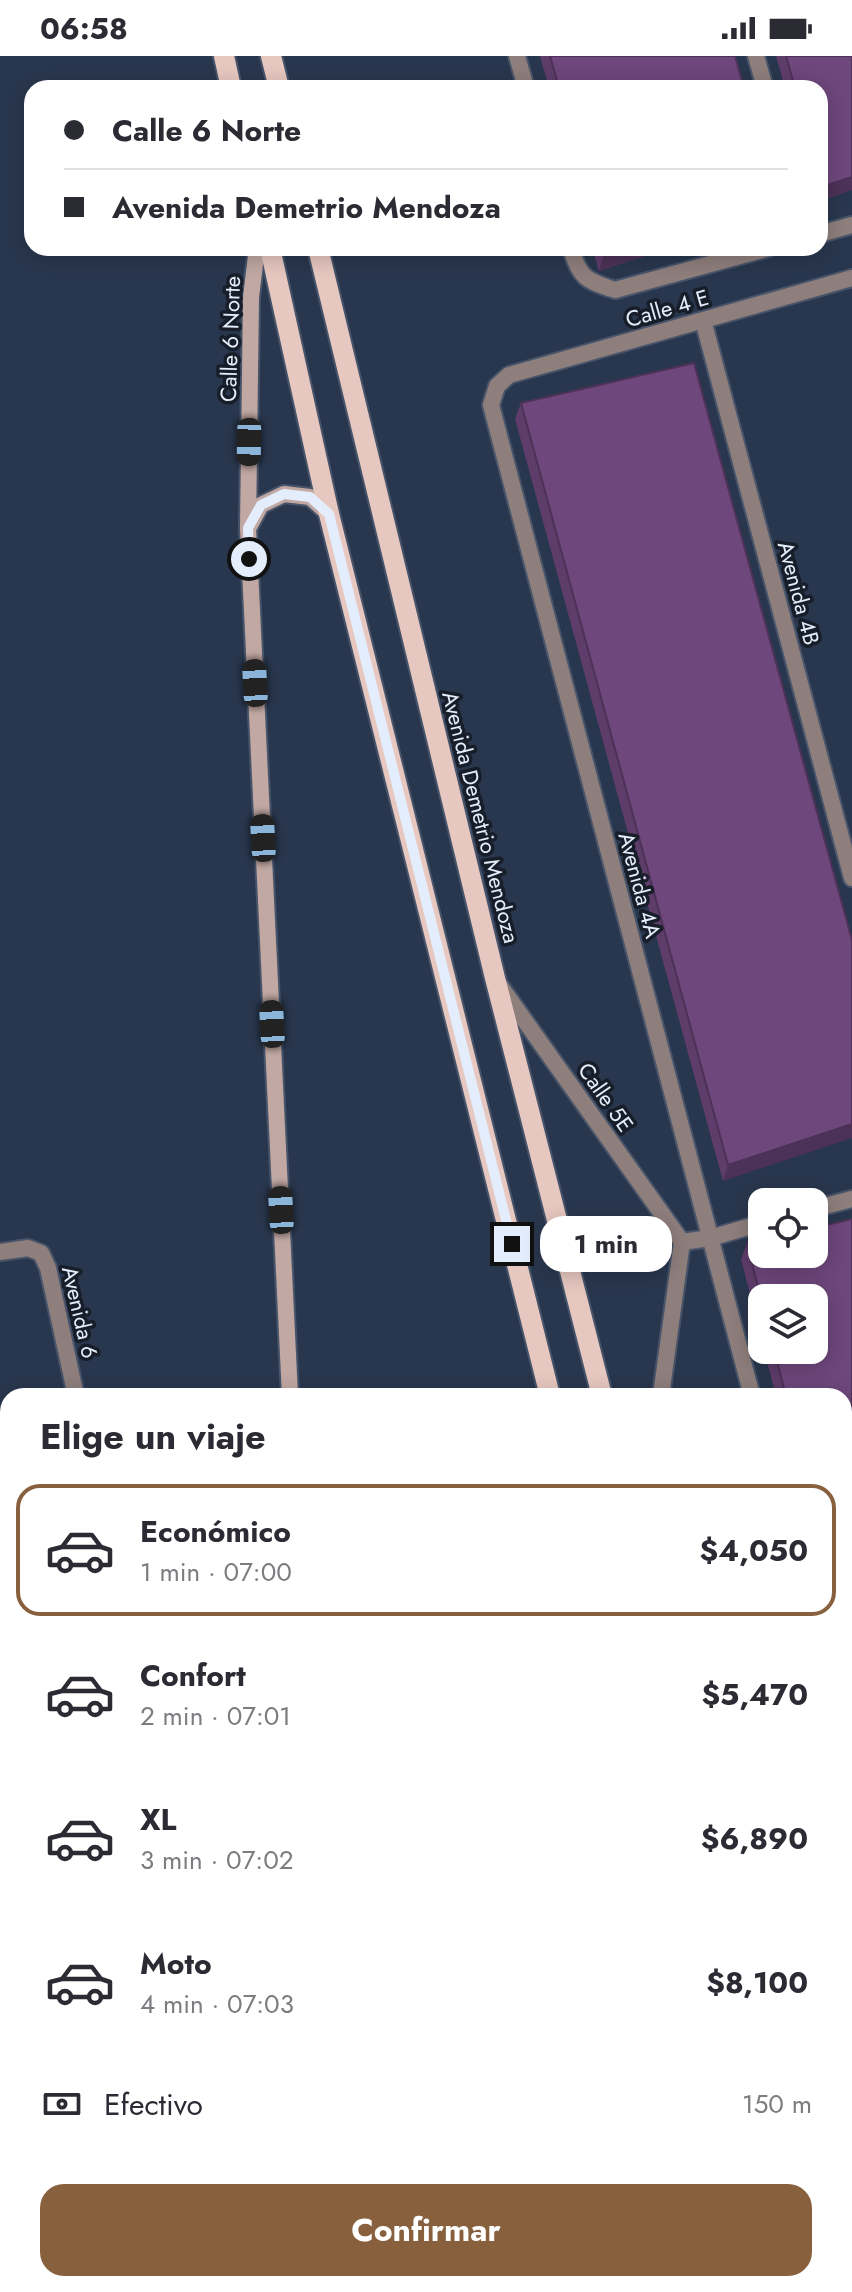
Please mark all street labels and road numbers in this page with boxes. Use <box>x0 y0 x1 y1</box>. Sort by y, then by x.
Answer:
street label: Calle 6 Norte <box>212 275 248 403</box>
street label: Calle 4 E <box>622 281 712 335</box>
street label: Avenida 4B <box>770 538 828 648</box>
street label: Avenida Demetrio Mendoza <box>434 688 528 946</box>
street label: Avenida 4A <box>611 828 670 942</box>
street label: Calle 5E <box>570 1056 642 1138</box>
street label: Avenida 6 <box>54 1263 106 1361</box>

